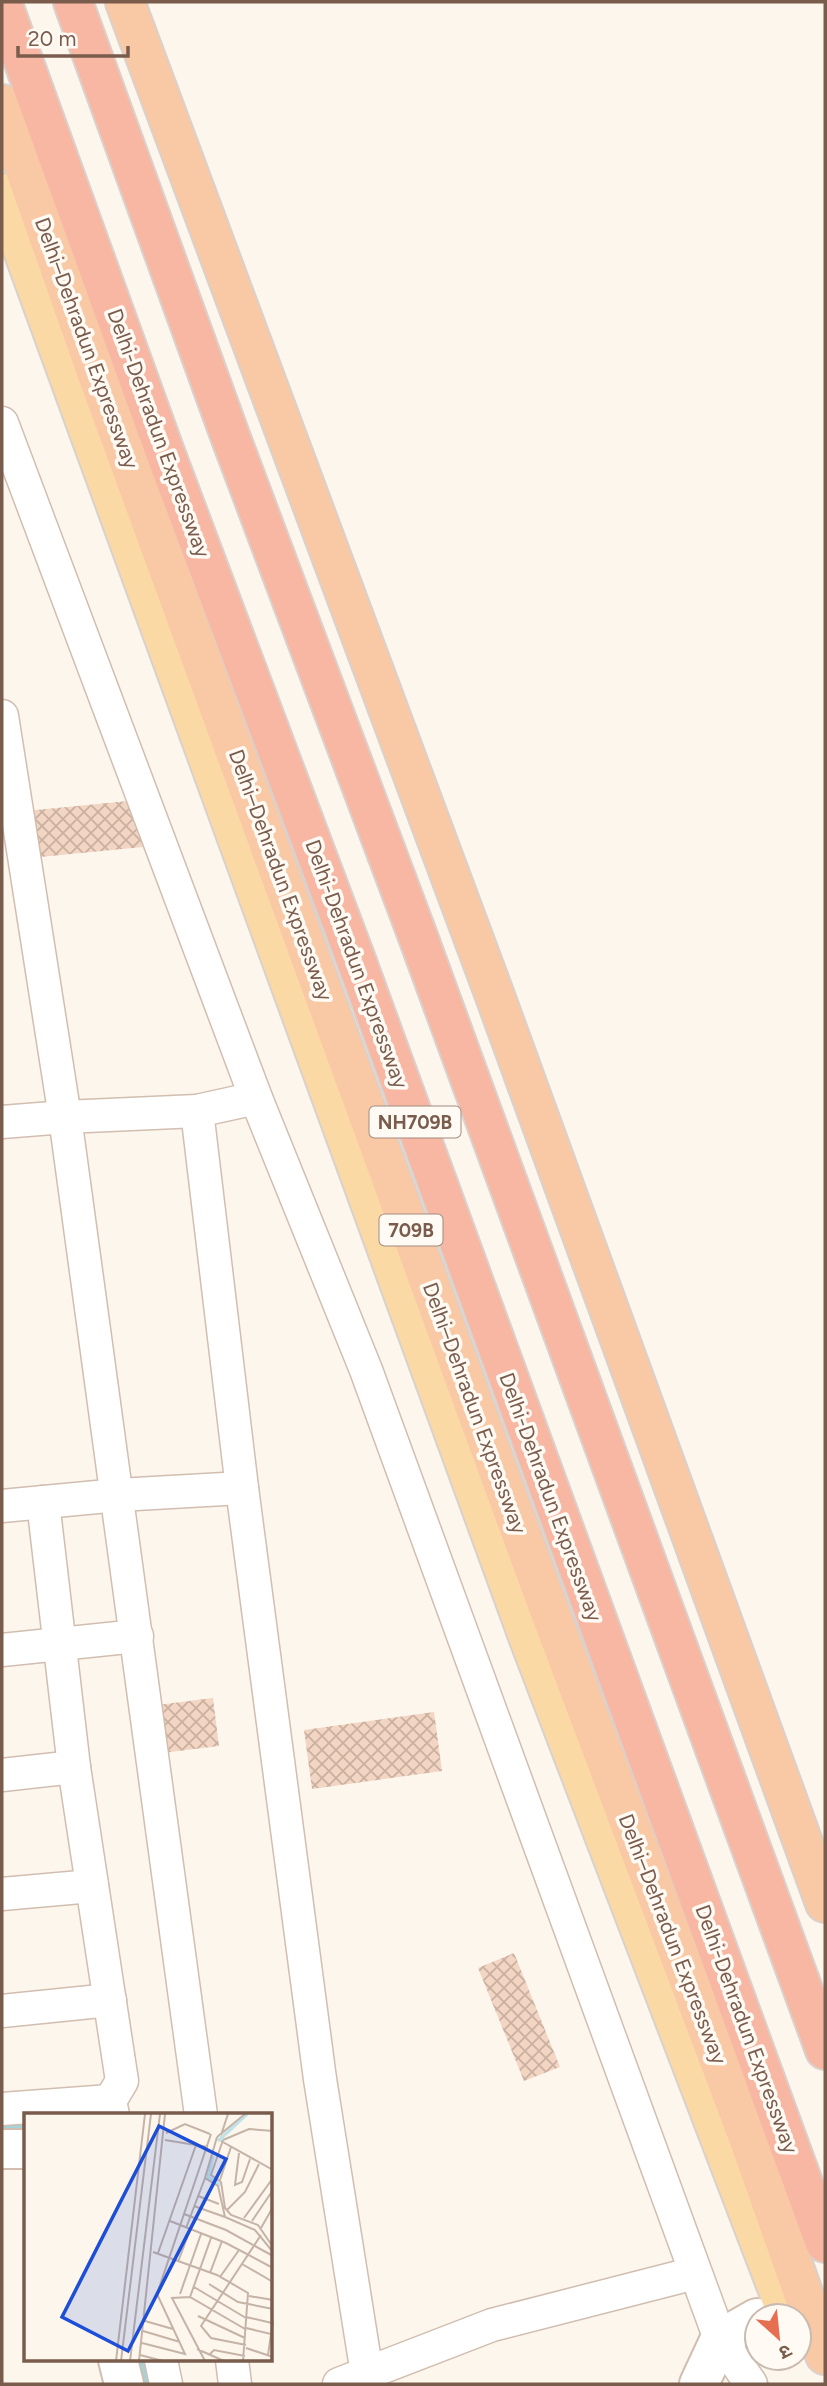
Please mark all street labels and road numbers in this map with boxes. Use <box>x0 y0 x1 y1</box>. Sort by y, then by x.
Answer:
street label: Delhi–Dehradun Expressway <box>30 214 144 472</box>
street label: Delhi-Dehradun Expressway <box>102 305 216 561</box>
street label: Delhi–Dehradun Expressway <box>224 746 338 1004</box>
street label: Delhi-Dehradun Expressway <box>300 836 414 1092</box>
road number: NH709B <box>370 1106 460 1138</box>
road number: 709B <box>380 1214 442 1246</box>
street label: Delhi–Dehradun Expressway <box>418 1279 532 1537</box>
street label: Delhi-Dehradun Expressway <box>494 1369 608 1625</box>
street label: Delhi–Dehradun Expressway <box>614 1810 732 2068</box>
street label: Delhi-Dehradun Expressway <box>690 1901 804 2157</box>

